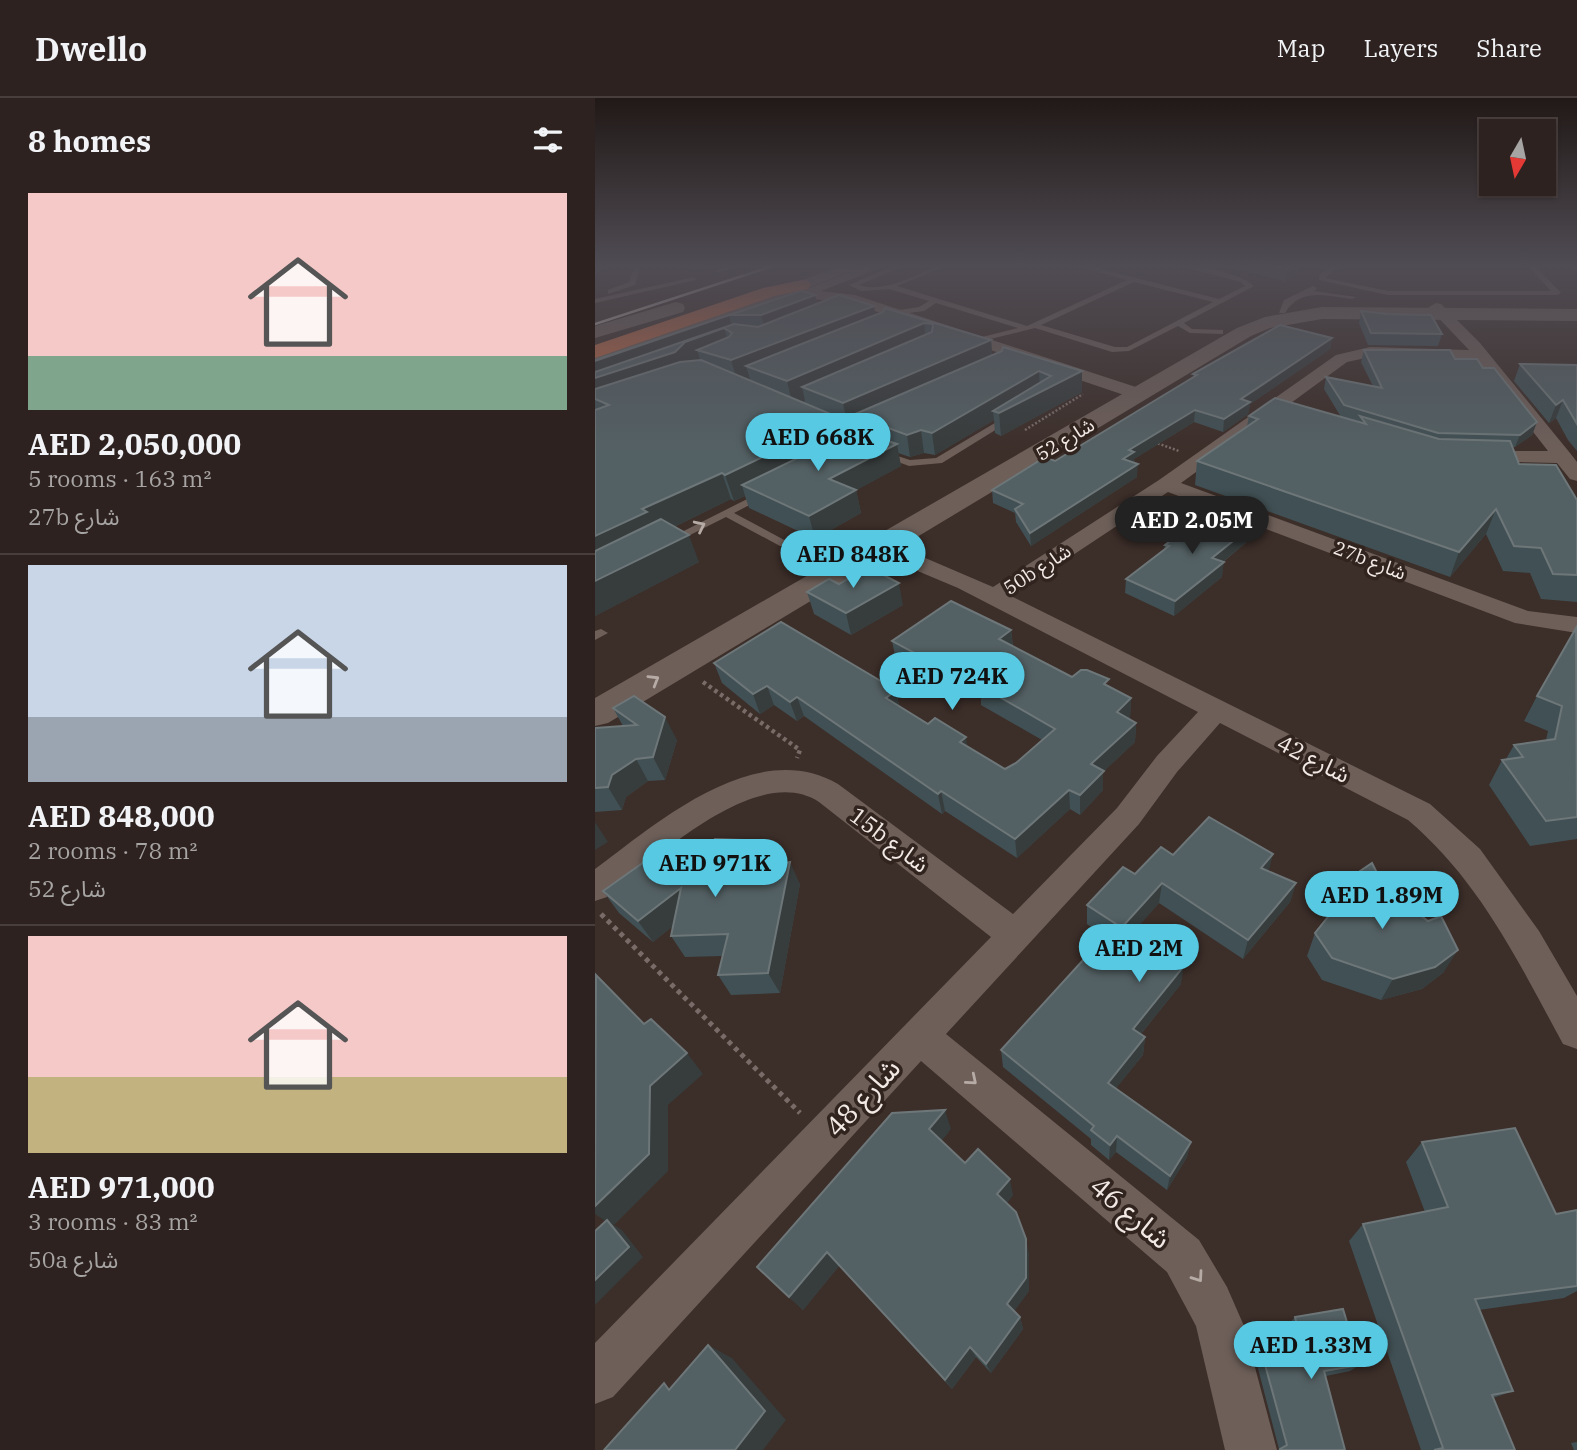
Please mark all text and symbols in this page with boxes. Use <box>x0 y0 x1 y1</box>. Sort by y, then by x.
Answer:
text: Dwello <box>35 27 147 70</box>
text: Map <box>1277 32 1325 64</box>
text: Layers <box>1363 32 1438 64</box>
text: Share <box>1476 32 1542 64</box>
north arrow <box>1479 119 1556 196</box>
map controls <box>1479 119 1556 196</box>
text: 8 homes <box>28 121 151 160</box>
icon: filters <box>529 121 567 159</box>
icon: home <box>235 239 361 365</box>
street label: شارع 52 <box>1031 412 1100 468</box>
pin: AED 668K <box>746 414 890 473</box>
text: AED 668K <box>762 421 874 451</box>
text: AED 2,050,000 <box>28 424 241 463</box>
text: 5 rooms · 163 m² <box>28 463 211 493</box>
pin: AED 2.05M <box>1112 496 1272 556</box>
text: 27b شارع <box>28 501 120 531</box>
text: AED 2.05M <box>1131 504 1253 534</box>
one-way arrow <box>693 520 705 534</box>
pin: AED 848K <box>781 531 925 590</box>
street label: 27b شارع <box>1330 535 1410 587</box>
text: AED 848K <box>797 538 909 568</box>
street label: 50b شارع <box>999 538 1076 601</box>
icon: home <box>235 611 361 737</box>
pin: AED 724K <box>880 652 1024 712</box>
text: AED 724K <box>896 660 1008 690</box>
one-way arrow <box>646 675 659 688</box>
street label: شارع 42 <box>1271 727 1355 792</box>
text: AED 848,000 <box>28 796 215 835</box>
street label: 15b شارع <box>843 799 936 881</box>
text: 2 rooms · 78 m² <box>28 835 198 865</box>
pin: AED 971K <box>643 840 787 899</box>
text: AED 971K <box>659 847 771 877</box>
pin: AED 1.89M <box>1302 872 1462 931</box>
text: شارع 52 <box>28 873 106 903</box>
text: AED 1.89M <box>1321 879 1443 909</box>
pin: AED 2M <box>1082 924 1196 984</box>
text: AED 2M <box>1095 932 1183 962</box>
icon: home <box>235 982 361 1108</box>
street label: شارع 48 <box>816 1050 910 1146</box>
one-way arrow <box>965 1071 977 1084</box>
text: AED 971,000 <box>28 1167 215 1206</box>
street label: شارع 46 <box>1081 1167 1179 1259</box>
text: 3 rooms · 83 m² <box>28 1206 198 1236</box>
text: 50a شارع <box>28 1244 118 1274</box>
one-way arrow <box>1190 1269 1202 1282</box>
pin: AED 1.33M <box>1231 1322 1391 1381</box>
text: AED 1.33M <box>1250 1329 1372 1359</box>

